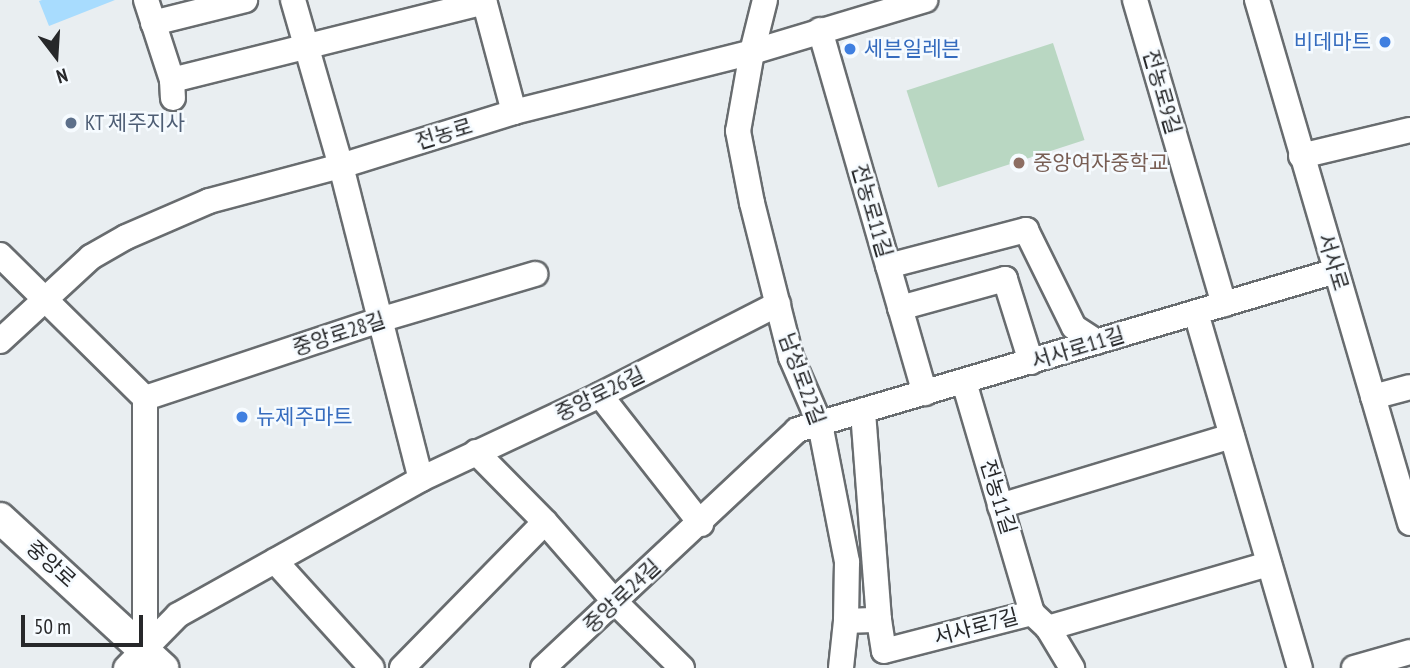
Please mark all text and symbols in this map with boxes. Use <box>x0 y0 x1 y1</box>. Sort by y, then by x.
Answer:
north arrow <box>21 21 91 91</box>
place label: 비데마트 <box>1294 29 1371 55</box>
marker: 비데마트 <box>1377 34 1393 50</box>
place label: 세븐일레븐 <box>864 36 961 62</box>
marker: 세븐일레븐 <box>842 41 858 57</box>
street label: 전농로9길 <box>1138 47 1186 137</box>
text: N <box>54 63 71 89</box>
place label: KT 제주지사 <box>85 110 186 136</box>
street label: 전농로 <box>413 113 475 155</box>
marker: KT 제주지사 <box>63 115 79 131</box>
place label: 중앙여자중학교 <box>1033 150 1168 176</box>
marker: 중앙여자중학교 <box>1011 155 1027 171</box>
street label: 전농로11길 <box>847 161 897 261</box>
street label: 서사로 <box>1312 231 1354 293</box>
street label: 중앙로28길 <box>289 307 389 361</box>
street label: 서사로11길 <box>1028 322 1128 374</box>
street label: 남성로22길 <box>774 330 830 428</box>
street label: 중앙로26길 <box>551 362 649 426</box>
place label: 뉴제주마트 <box>256 404 353 430</box>
marker: 뉴제주마트 <box>234 409 250 425</box>
street label: 전농11길 <box>975 457 1021 537</box>
street label: 중앙로 <box>21 535 81 593</box>
street label: 중앙로24길 <box>578 554 666 638</box>
scale bar <box>24 602 147 646</box>
street label: 서사로7길 <box>931 604 1021 650</box>
text: 50 m <box>34 613 71 640</box>

